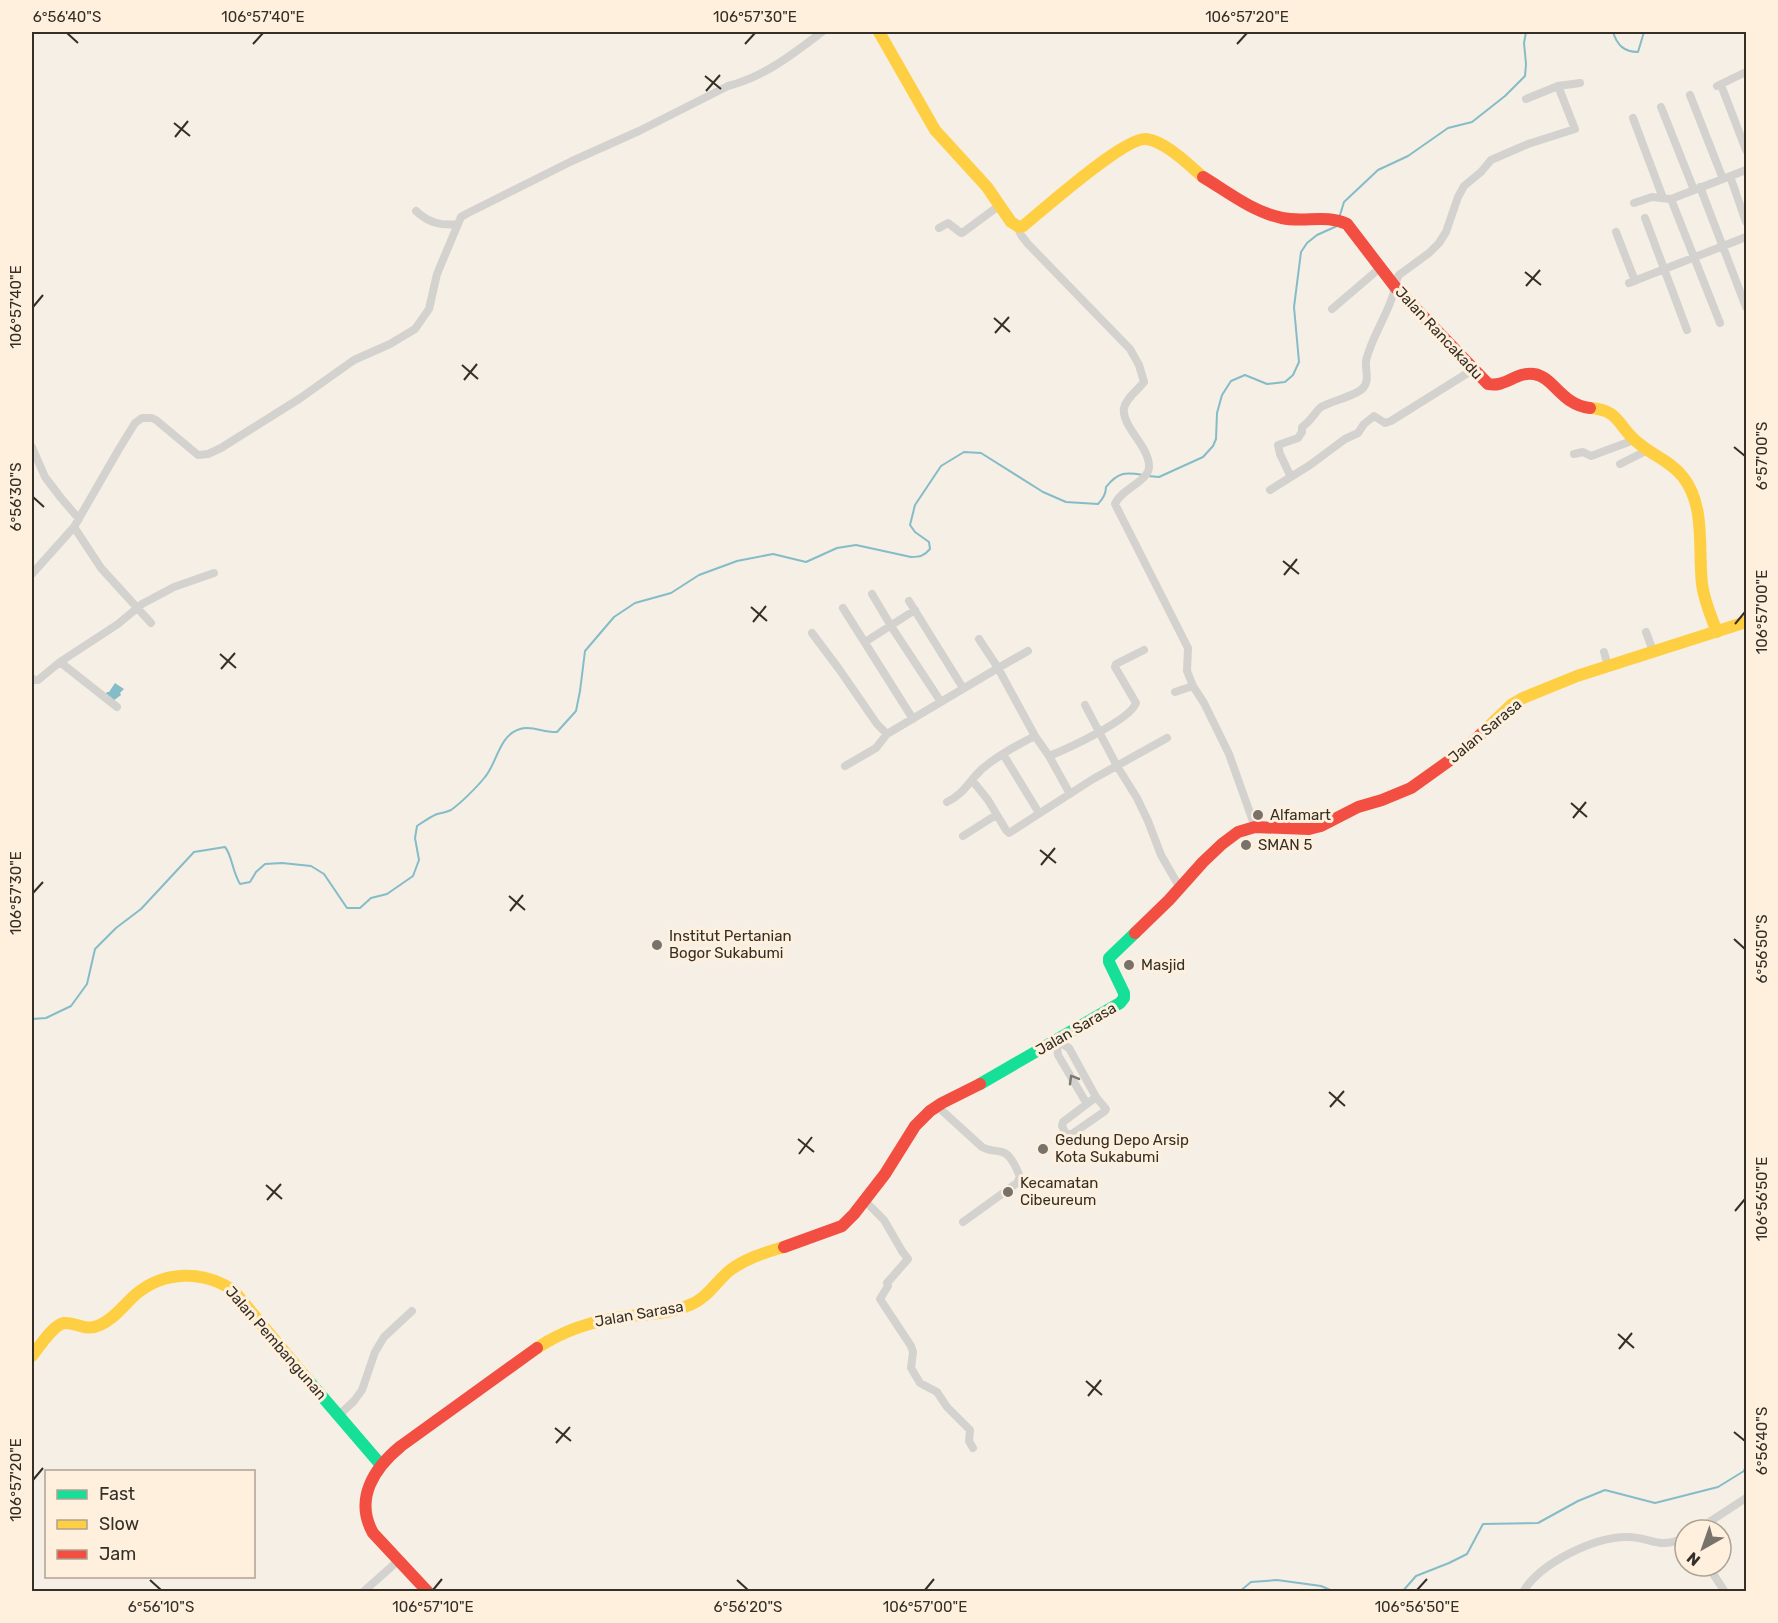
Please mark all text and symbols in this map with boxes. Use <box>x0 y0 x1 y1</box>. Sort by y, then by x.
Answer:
text: 6°56'40"S <box>33 8 101 26</box>
text: 106°57'40"E <box>221 8 305 26</box>
text: 106°57'30"E <box>713 8 797 26</box>
text: 106°57'20"E <box>1205 8 1289 26</box>
text: 106°57'40"E <box>7 265 25 349</box>
street label: Jalan Rancakadu <box>1391 283 1487 383</box>
text: 6°57'00"S <box>1753 422 1771 490</box>
text: 6°56'30"S <box>7 462 25 532</box>
text: 106°57'00"E <box>1753 570 1771 654</box>
street label: Jalan Sarasa <box>1445 695 1525 767</box>
place label: Alfamart <box>1270 806 1331 824</box>
marker: Alfamart <box>1251 808 1265 822</box>
place label: SMAN 5 <box>1258 836 1312 854</box>
marker: SMAN 5 <box>1239 838 1253 852</box>
text: 106°57'30"E <box>7 851 25 935</box>
text: 6°56'50"S <box>1753 915 1771 983</box>
place label: Institut Pertanian Bogor Sukabumi <box>669 927 792 962</box>
marker: Institut Pertanian Bogor Sukabumi <box>650 938 664 952</box>
place label: Masjid <box>1141 956 1185 974</box>
marker: Masjid <box>1122 958 1136 972</box>
street label: Jalan Sarasa <box>1033 999 1119 1059</box>
one-way arrow <box>1068 1075 1080 1085</box>
place label: Gedung Depo Arsip Kota Sukabumi <box>1055 1131 1189 1166</box>
marker: Gedung Depo Arsip Kota Sukabumi <box>1036 1142 1050 1156</box>
text: 106°56'50"E <box>1753 1157 1771 1241</box>
place label: Kecamatan Cibeureum <box>1020 1174 1098 1209</box>
marker: Kecamatan Cibeureum <box>1001 1185 1015 1199</box>
street label: Jalan Pembangunan <box>222 1283 330 1403</box>
street label: Jalan Sarasa <box>593 1297 685 1331</box>
text: 6°56'40"S <box>1753 1407 1771 1475</box>
text: 106°57'20"E <box>7 1438 25 1522</box>
legend <box>45 1470 255 1578</box>
text: Fast <box>99 1483 135 1505</box>
text: Slow <box>99 1513 139 1535</box>
north arrow <box>1673 1518 1733 1578</box>
text: Jam <box>99 1543 136 1565</box>
text: N <box>1683 1548 1704 1570</box>
text: 6°56'10"S <box>128 1598 194 1616</box>
text: 106°57'10"E <box>392 1598 474 1616</box>
text: 6°56'20"S <box>714 1598 782 1616</box>
text: 106°57'00"E <box>883 1598 967 1616</box>
text: 106°56'50"E <box>1375 1598 1459 1616</box>

